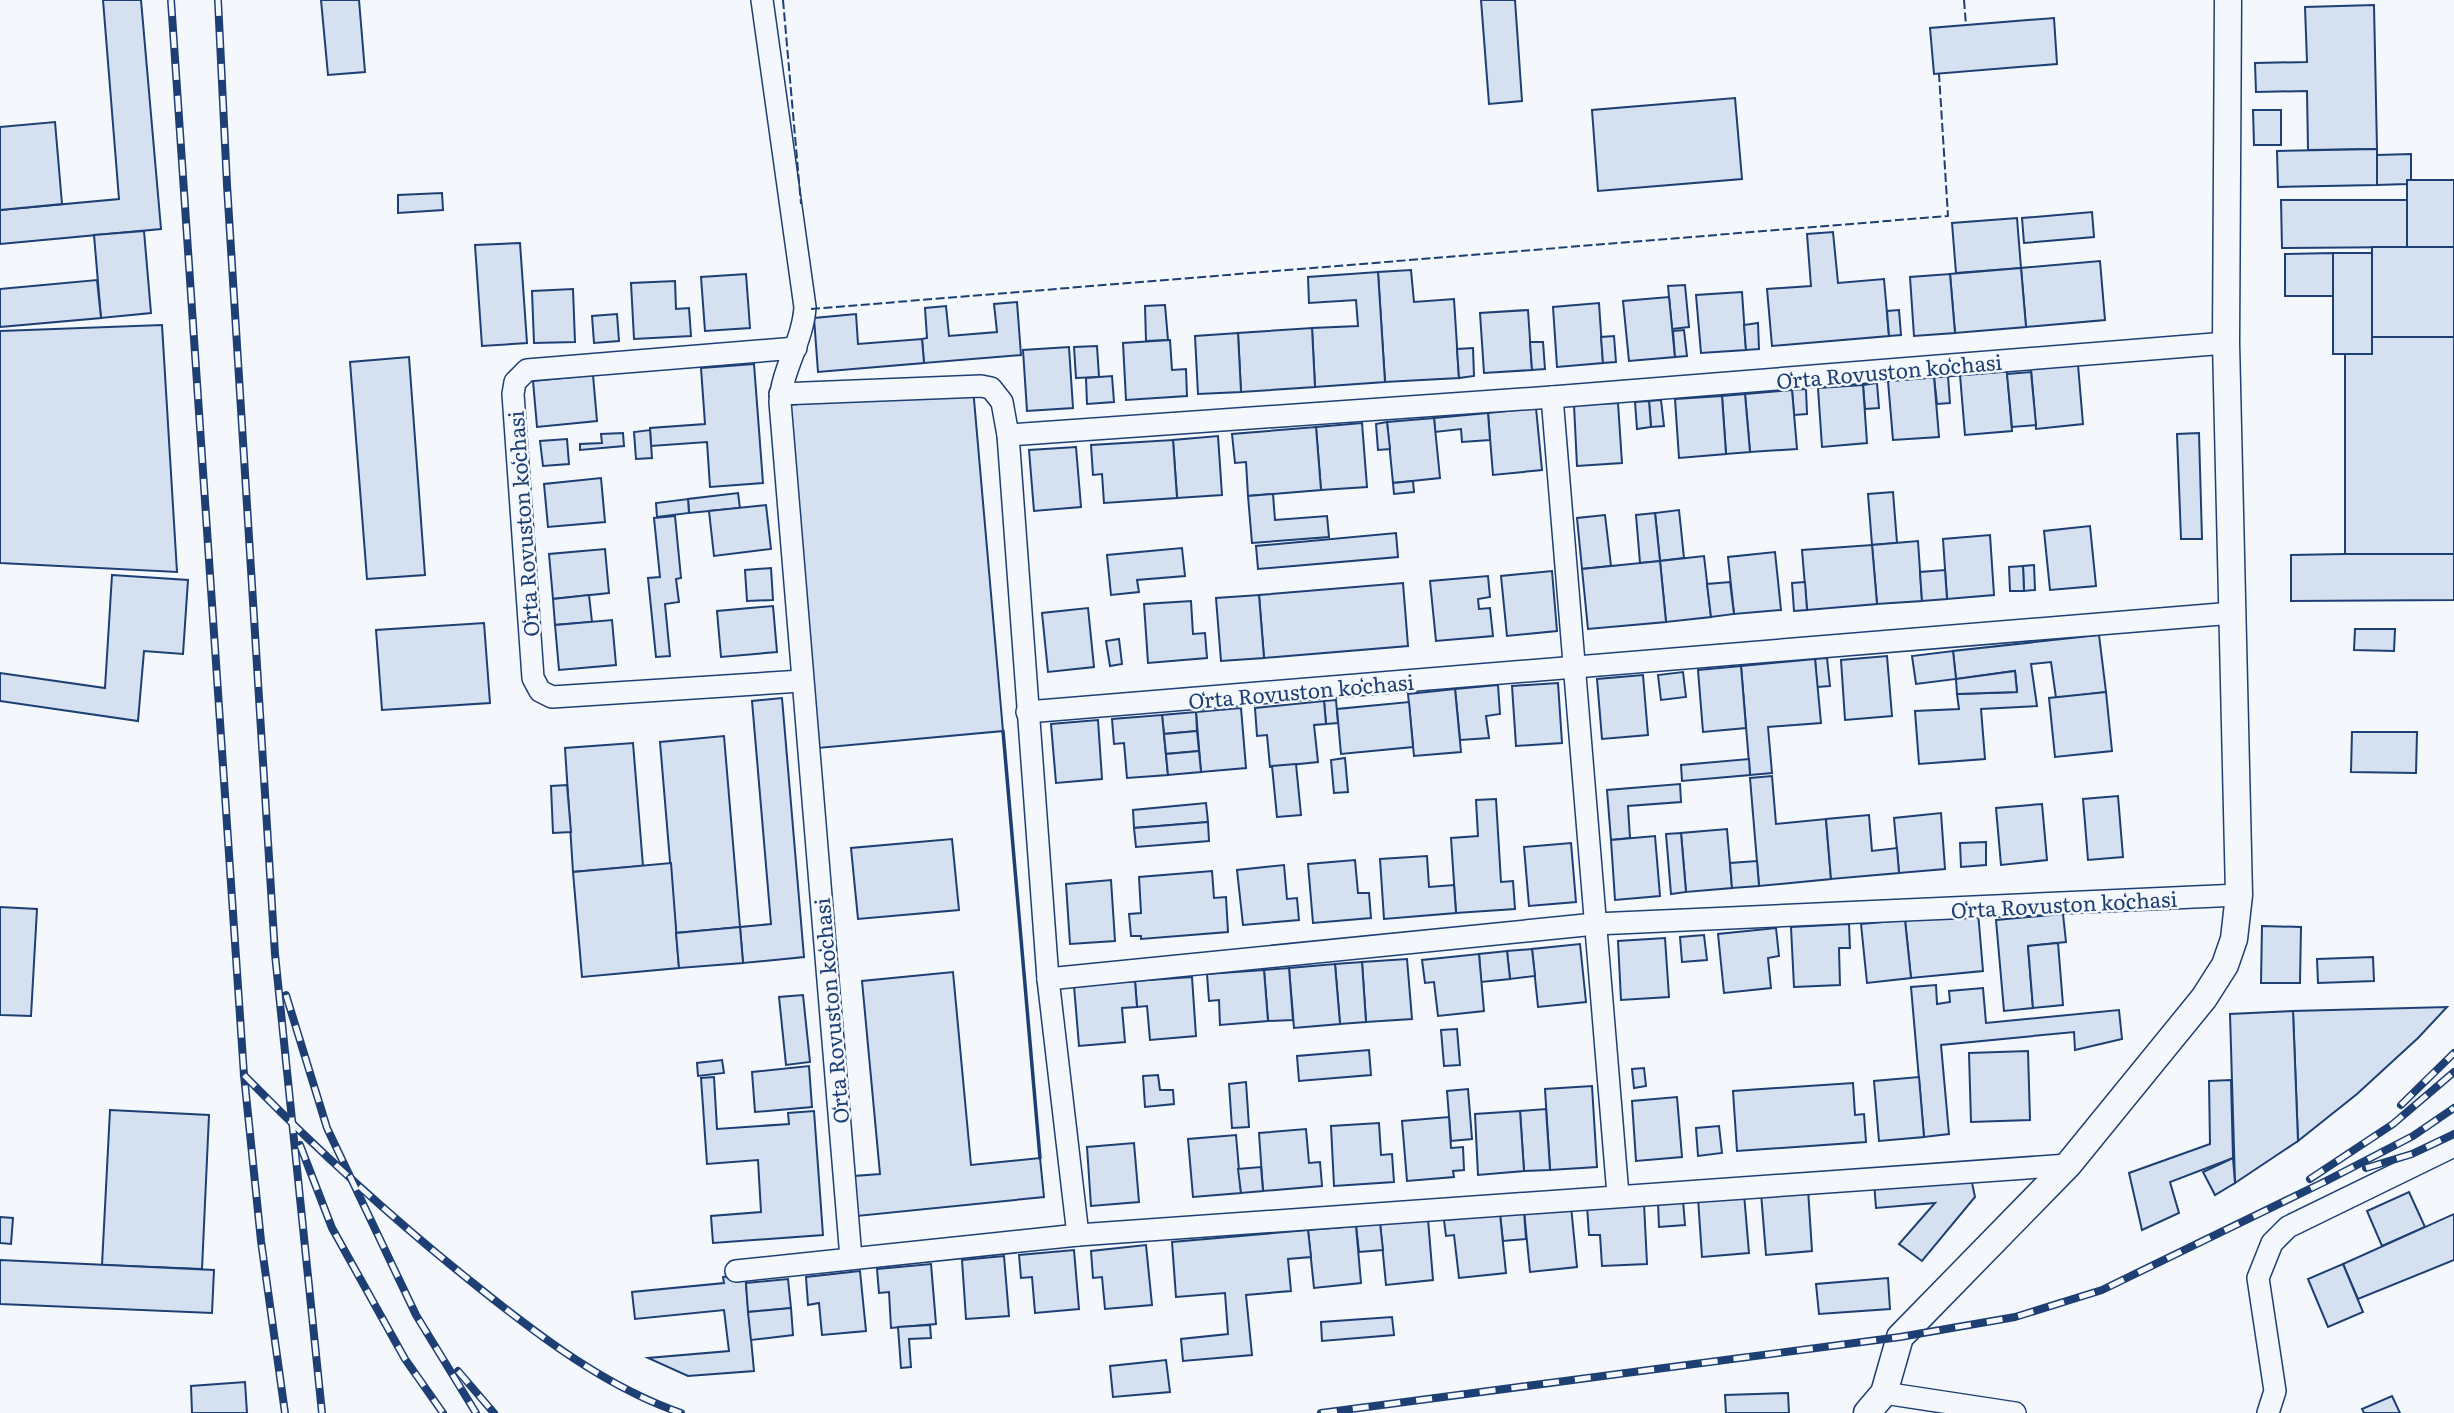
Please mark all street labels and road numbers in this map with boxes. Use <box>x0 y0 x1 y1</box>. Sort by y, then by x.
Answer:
street label: Oʻrta Rovuston koʻchasi <box>1775 345 2003 395</box>
street label: Oʻrta Rovuston koʻchasi <box>499 410 545 638</box>
street label: Oʻrta Rovuston koʻchasi <box>1187 665 1415 715</box>
street label: Oʻrta Rovuston koʻchasi <box>1950 882 2178 924</box>
street label: Oʻrta Rovuston koʻchasi <box>805 897 855 1125</box>

